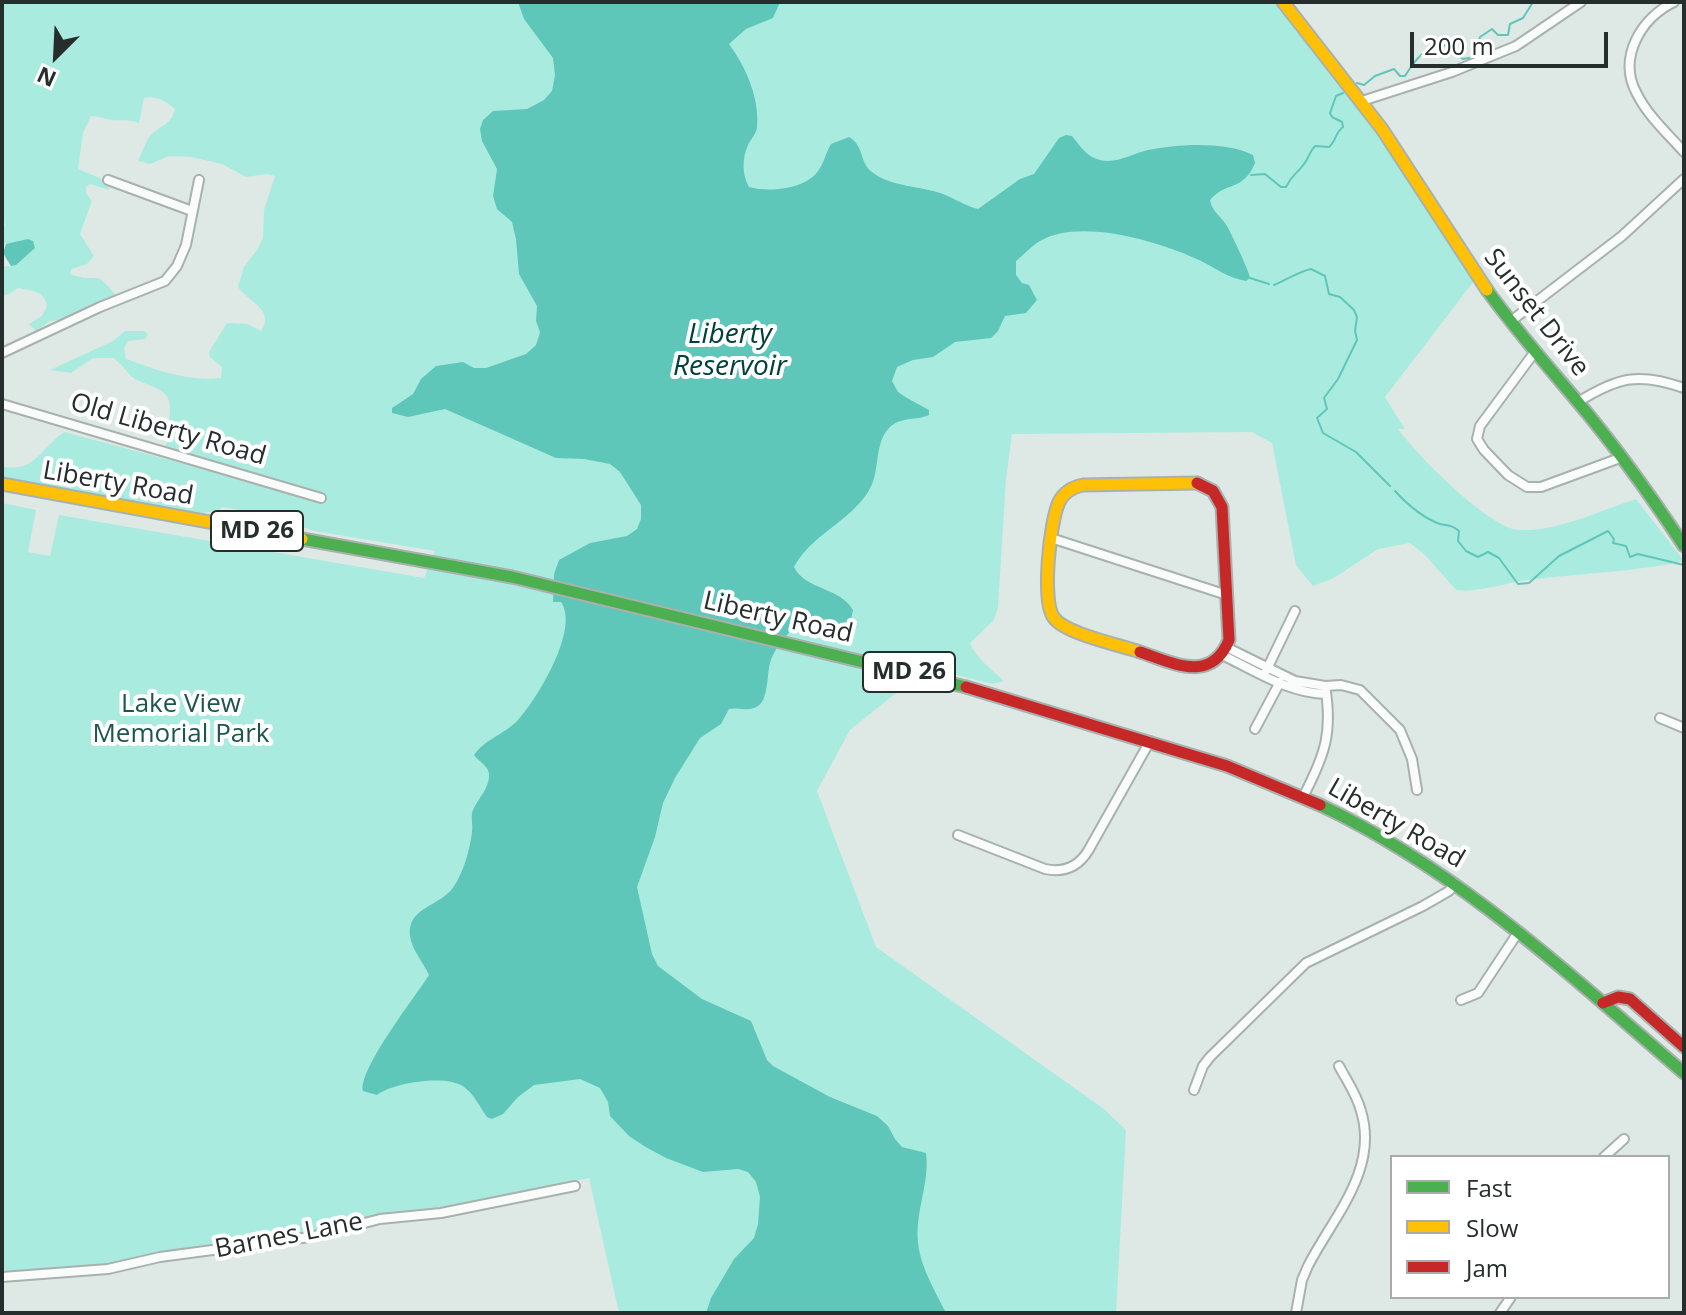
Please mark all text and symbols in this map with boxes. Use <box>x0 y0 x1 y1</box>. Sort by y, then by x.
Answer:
north arrow <box>16 16 96 96</box>
scale bar <box>1414 16 1612 66</box>
text: 200 m <box>1424 29 1494 62</box>
text: N <box>32 61 61 95</box>
street label: Sunset Drive <box>1477 243 1595 383</box>
water label: Liberty Reservoir <box>673 318 787 384</box>
street label: Old Liberty Road <box>67 387 269 473</box>
street label: Liberty Road <box>40 455 196 513</box>
road number: MD 26 <box>211 511 303 551</box>
street label: Liberty Road <box>700 586 856 650</box>
road number: MD 26 <box>863 652 955 692</box>
park label: Lake View Memorial Park <box>92 689 270 750</box>
street label: Liberty Road <box>1322 772 1470 876</box>
legend <box>1390 1155 1670 1299</box>
text: Fast <box>1466 1171 1512 1204</box>
street label: Barnes Lane <box>212 1206 366 1266</box>
text: Slow <box>1466 1211 1518 1244</box>
text: Jam <box>1466 1251 1508 1284</box>

